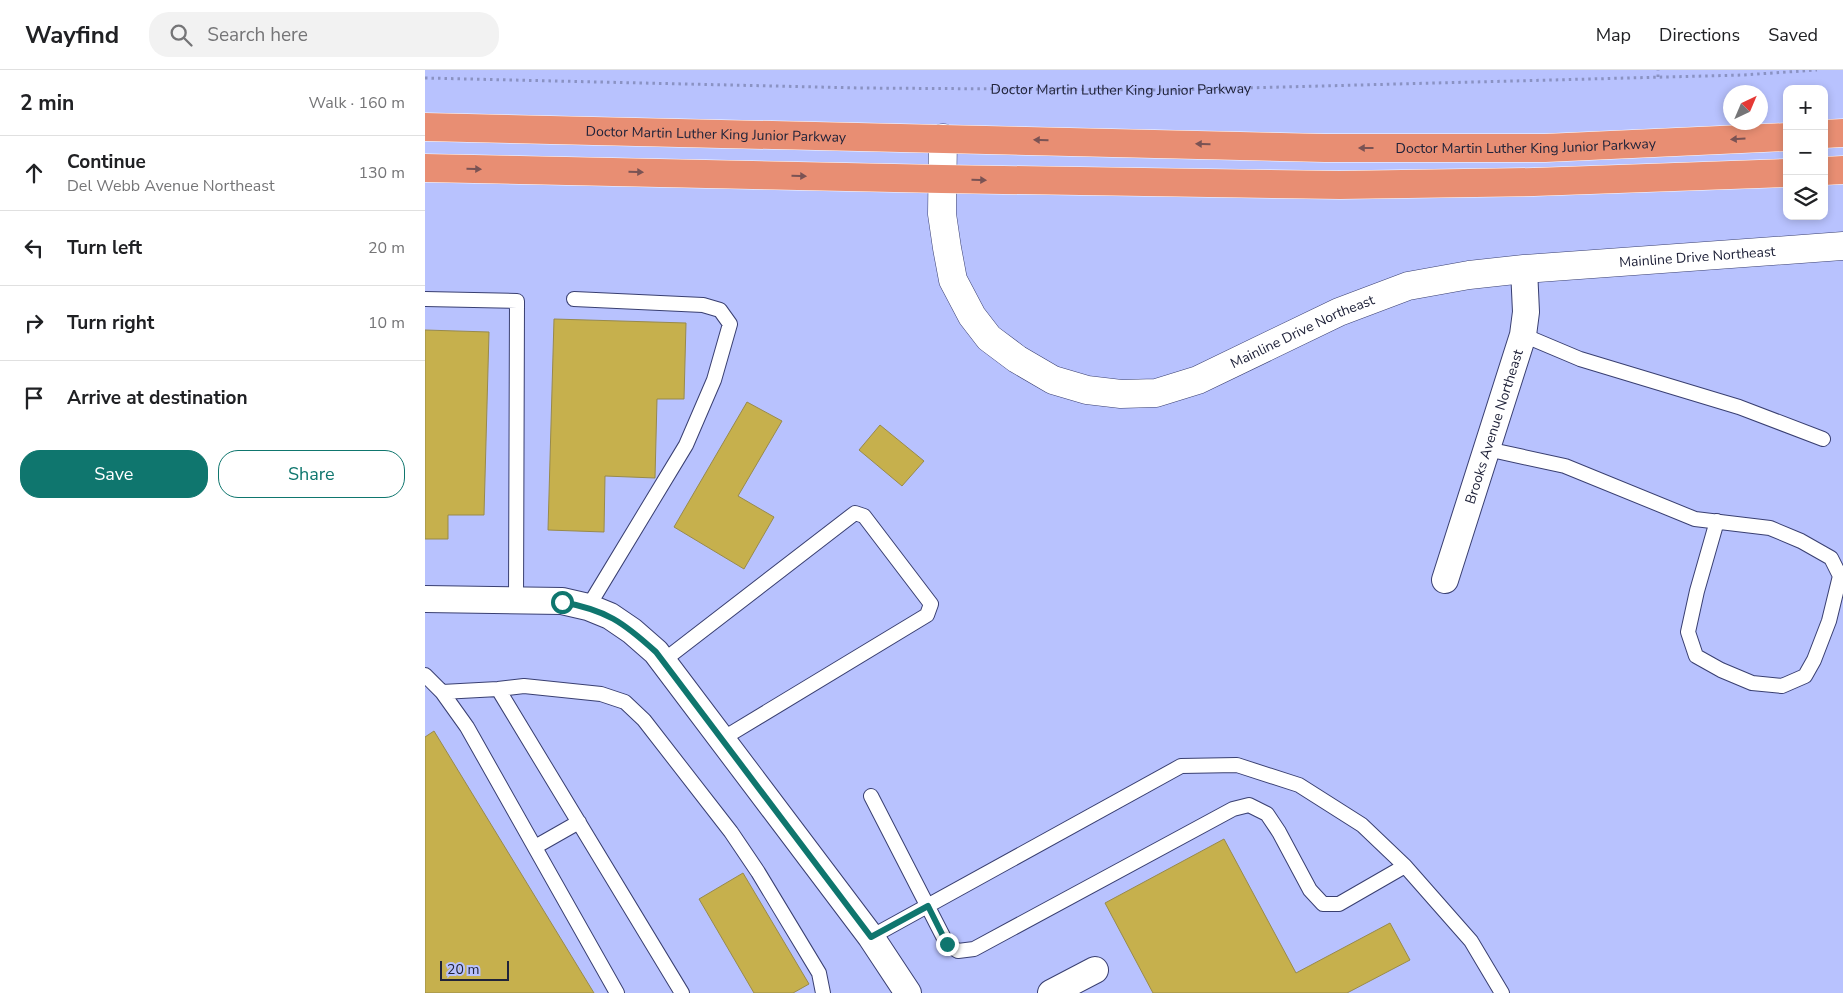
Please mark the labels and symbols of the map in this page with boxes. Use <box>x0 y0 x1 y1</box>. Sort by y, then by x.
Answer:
street label: Doctor Martin Luther King Junior Parkway <box>991 78 1252 100</box>
north arrow <box>1723 85 1768 130</box>
street label: Doctor Martin Luther King Junior Parkway <box>585 121 847 146</box>
street label: Doctor Martin Luther King Junior Parkway <box>1396 133 1657 158</box>
one-way arrow <box>1033 136 1049 144</box>
one-way arrow <box>1730 136 1746 144</box>
one-way arrow <box>1195 140 1211 148</box>
one-way arrow <box>1357 144 1373 152</box>
one-way arrow <box>466 165 482 173</box>
one-way arrow <box>628 168 644 176</box>
one-way arrow <box>791 172 807 180</box>
one-way arrow <box>971 176 987 184</box>
street label: Mainline Drive Northeast <box>1618 241 1776 272</box>
street label: Mainline Drive Northeast <box>1227 290 1377 373</box>
street label: Brooks Avenue Northeast <box>1460 347 1527 506</box>
route start <box>551 591 574 614</box>
route end <box>936 933 959 956</box>
scale bar <box>440 958 509 981</box>

